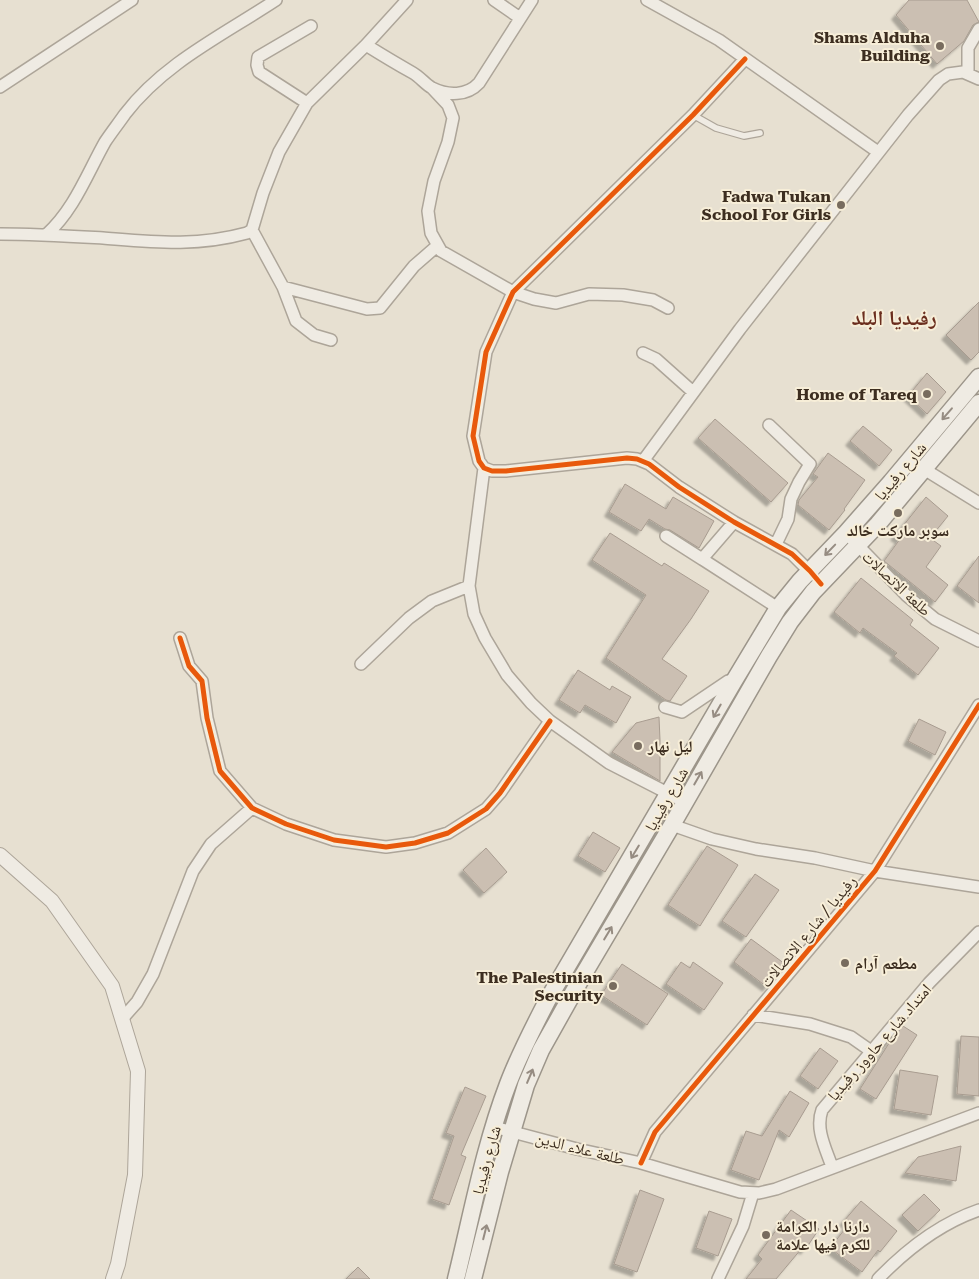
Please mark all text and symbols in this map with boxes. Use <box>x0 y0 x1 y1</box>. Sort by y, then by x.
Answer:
place label: Shams Alduha Building <box>814 28 931 65</box>
marker: Shams Alduha Building <box>934 40 946 52</box>
place label: Fadwa Tukan School For Girls <box>702 187 831 224</box>
marker: Fadwa Tukan School For Girls <box>835 199 847 211</box>
district label: رفيديا البلد <box>851 306 937 330</box>
place label: Home of Tareq <box>796 385 917 404</box>
marker: Home of Tareq <box>921 388 933 400</box>
one-way arrow <box>941 407 953 420</box>
street label: شارع رفيديا <box>871 438 931 505</box>
marker: سوبر مارکت خالد <box>892 507 904 519</box>
place label: سوبر مارکت خالد <box>847 521 949 540</box>
one-way arrow <box>824 544 836 557</box>
street label: طلعة الاتصالات <box>858 547 935 620</box>
one-way arrow <box>711 704 721 718</box>
place label: ليل نهار <box>647 737 693 756</box>
marker: ليل نهار <box>632 740 644 752</box>
street label: شارع رفيديا <box>641 764 693 835</box>
one-way arrow <box>694 771 704 785</box>
one-way arrow <box>630 844 640 858</box>
street label: رفيديا / شارع الاتصالات <box>756 872 861 992</box>
one-way arrow <box>603 927 613 941</box>
place label: مطعم آرام <box>855 954 917 975</box>
marker: مطعم آرام <box>839 957 851 969</box>
place label: The Palestinian Security <box>476 968 603 1005</box>
marker: The Palestinian Security <box>607 980 619 992</box>
street label: امتداد شارع حاووز رفيديا <box>823 980 936 1105</box>
one-way arrow <box>525 1069 535 1084</box>
street label: شارع رفيديا <box>468 1124 506 1197</box>
street label: طلعة علاء الدين <box>533 1128 626 1170</box>
place label: دارنا دار الكرامة للكرم فيها علامة <box>776 1217 870 1256</box>
one-way arrow <box>481 1224 490 1240</box>
marker: دارنا دار الكرامة للكرم فيها علامة <box>760 1229 772 1241</box>

